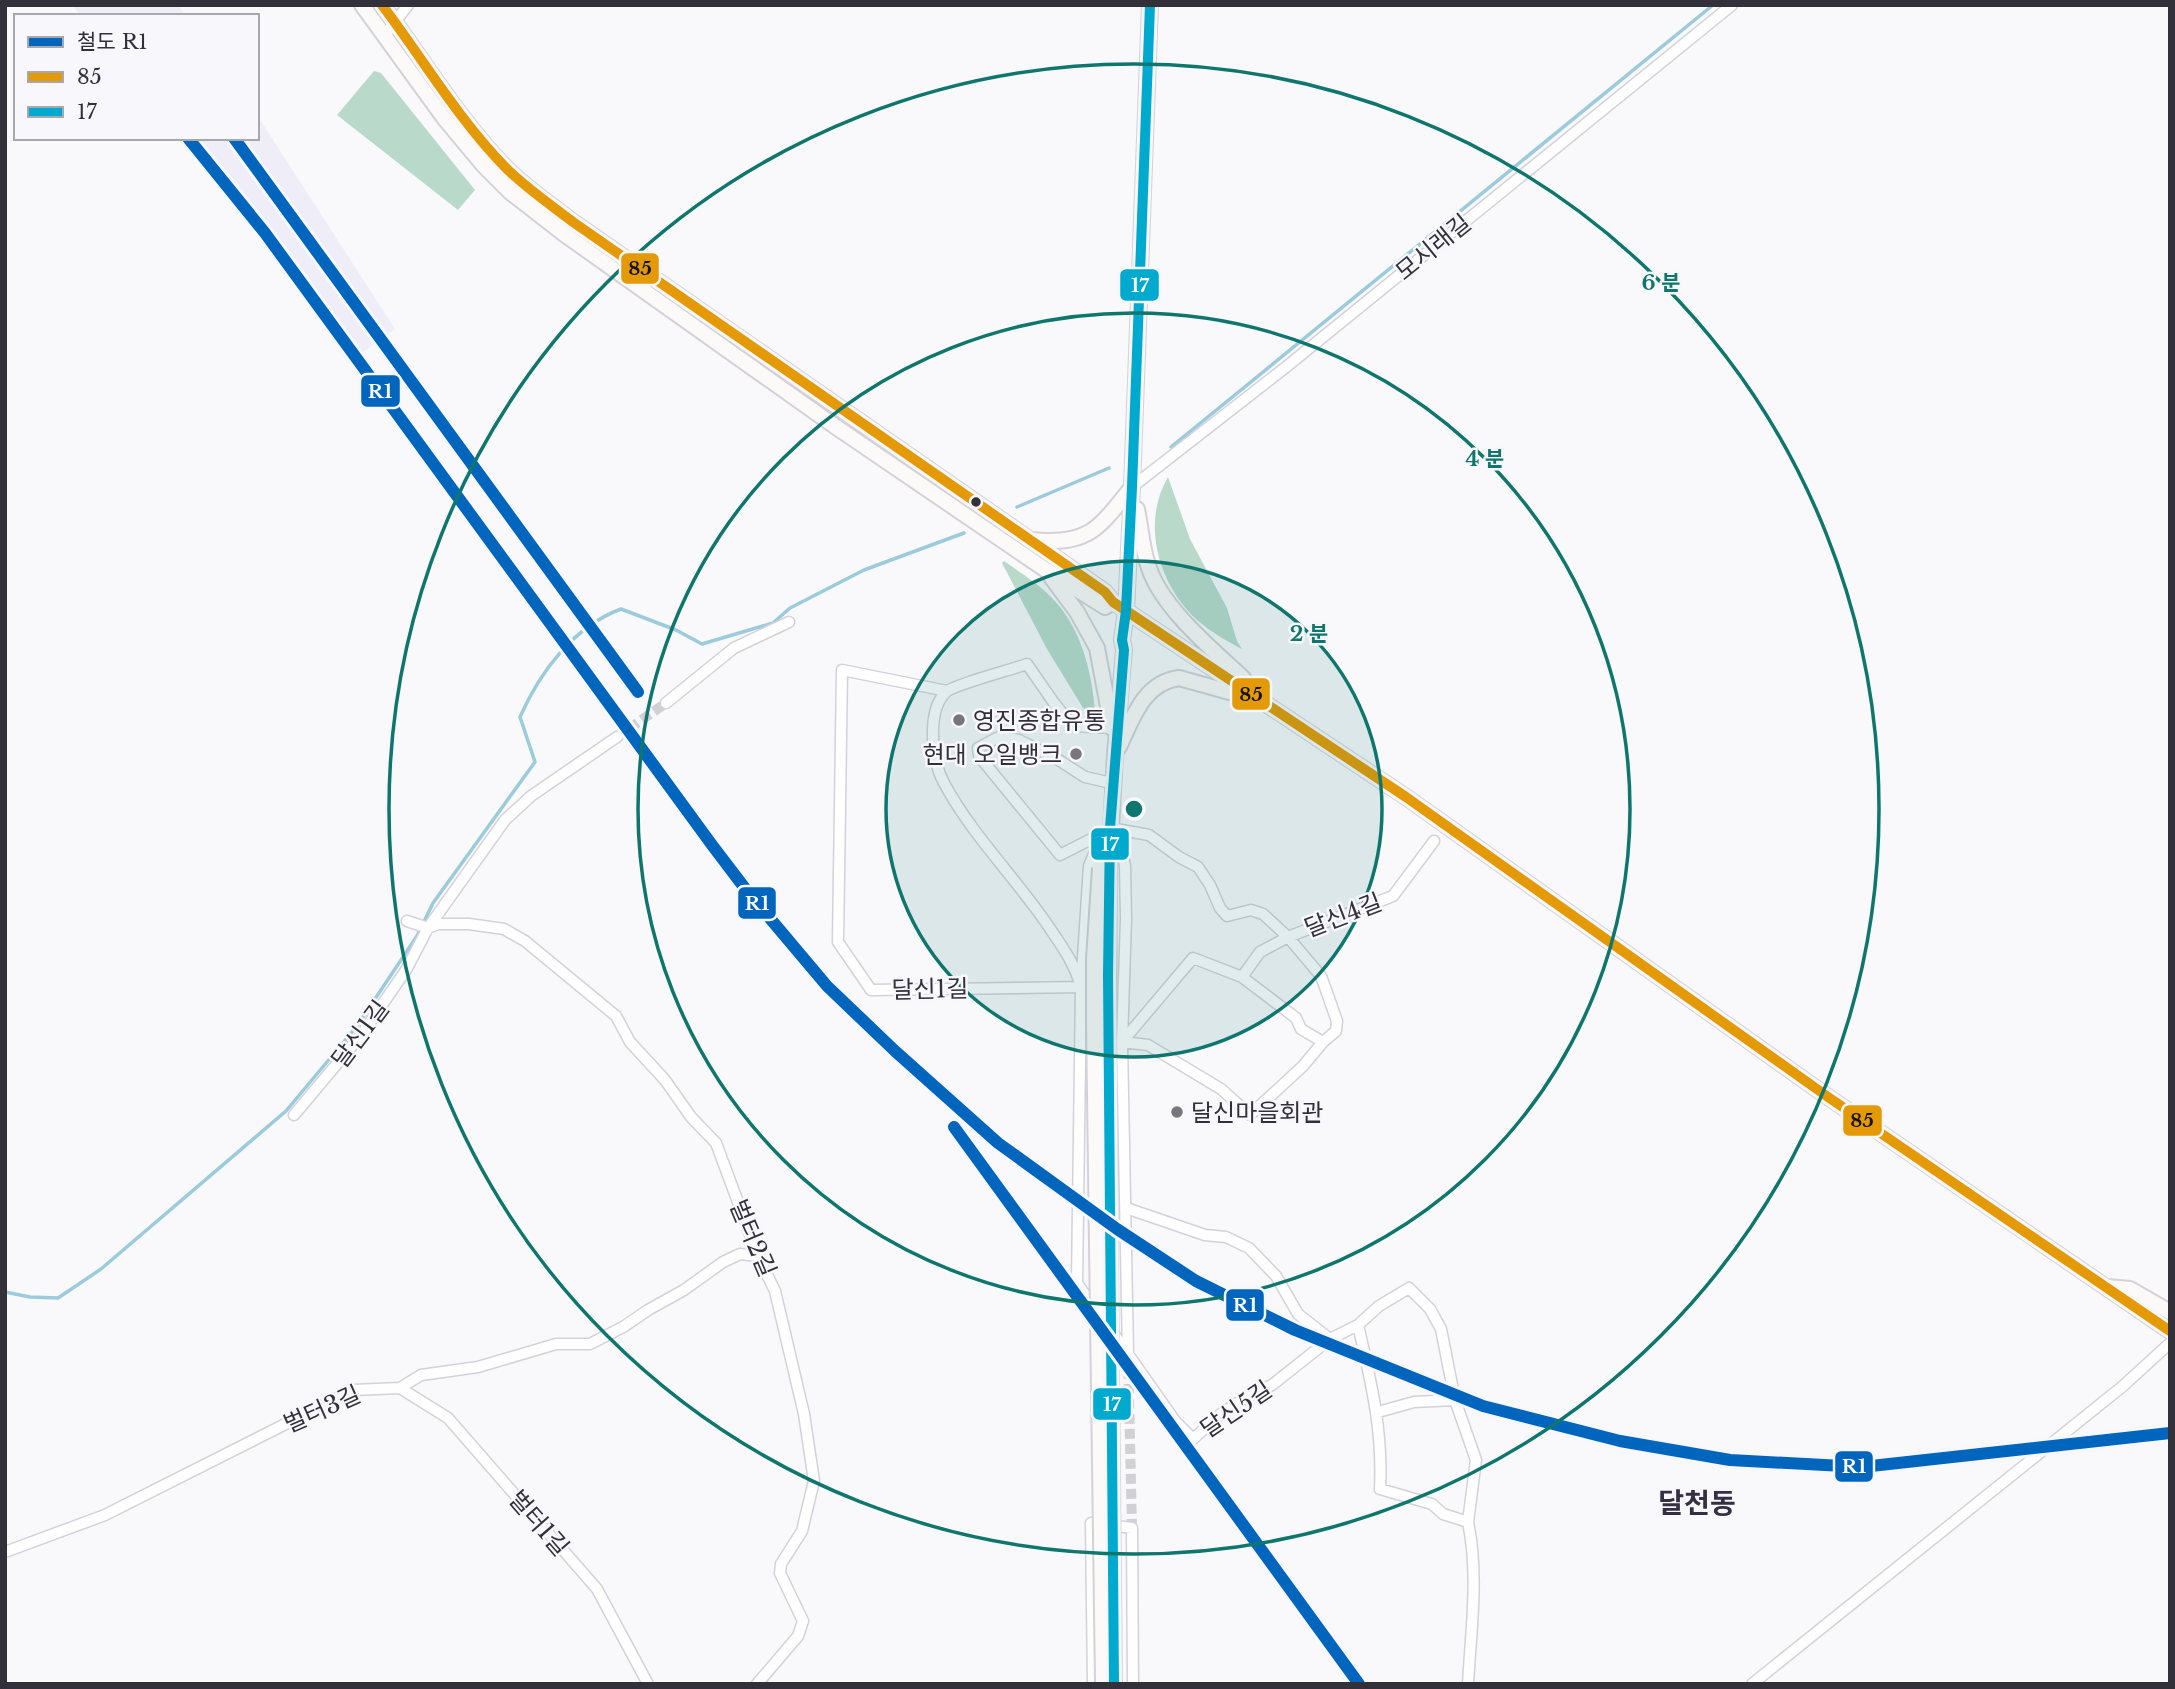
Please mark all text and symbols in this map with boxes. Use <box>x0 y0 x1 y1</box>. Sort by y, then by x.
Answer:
legend <box>14 14 259 140</box>
text: 철도 R1 <box>77 29 148 55</box>
text: 85 <box>77 64 102 90</box>
text: 17 <box>77 99 97 125</box>
street label: 모시래길 <box>1390 208 1476 286</box>
line badge: 85 <box>620 252 660 285</box>
text: 85 <box>628 257 652 280</box>
line badge: 17 <box>1119 268 1160 302</box>
text: 6 분 <box>1641 270 1681 296</box>
text: 17 <box>1131 274 1150 297</box>
line badge: R1 <box>360 374 401 408</box>
text: R1 <box>368 380 392 403</box>
text: 4 분 <box>1466 446 1504 472</box>
unlabelled marker <box>969 495 983 509</box>
text: 2 분 <box>1290 621 1328 647</box>
line badge: 85 <box>1231 677 1271 711</box>
text: 85 <box>1239 683 1263 706</box>
place label: 영진종합유통 <box>973 706 1105 735</box>
marker: 영진종합유통 <box>951 712 967 728</box>
place label: 현대 오일뱅크 <box>923 740 1062 769</box>
marker: 현대 오일뱅크 <box>1068 746 1084 762</box>
centre of rings <box>1122 797 1146 821</box>
line badge: 17 <box>1090 827 1130 861</box>
text: 17 <box>1101 833 1120 856</box>
line badge: R1 <box>737 886 777 920</box>
street label: 달신4길 <box>1300 887 1386 943</box>
text: R1 <box>745 892 769 915</box>
street label: 달신1길 <box>891 974 969 1004</box>
street label: 달신1길 <box>325 995 395 1073</box>
place label: 달신마을회관 <box>1191 1098 1323 1127</box>
marker: 달신마을회관 <box>1169 1104 1185 1120</box>
line badge: 85 <box>1842 1104 1883 1137</box>
text: 85 <box>1850 1109 1874 1132</box>
street label: 벌터2길 <box>724 1195 782 1281</box>
line badge: R1 <box>1225 1288 1265 1322</box>
text: R1 <box>1233 1294 1257 1317</box>
street label: 달신5길 <box>1195 1375 1277 1443</box>
street label: 벌터3길 <box>279 1379 365 1439</box>
line badge: 17 <box>1092 1387 1132 1421</box>
text: 17 <box>1103 1393 1122 1416</box>
line badge: R1 <box>1834 1450 1874 1483</box>
text: R1 <box>1842 1455 1866 1478</box>
street label: 벌터1길 <box>503 1484 575 1562</box>
district label: 달천동 <box>1658 1486 1736 1521</box>

